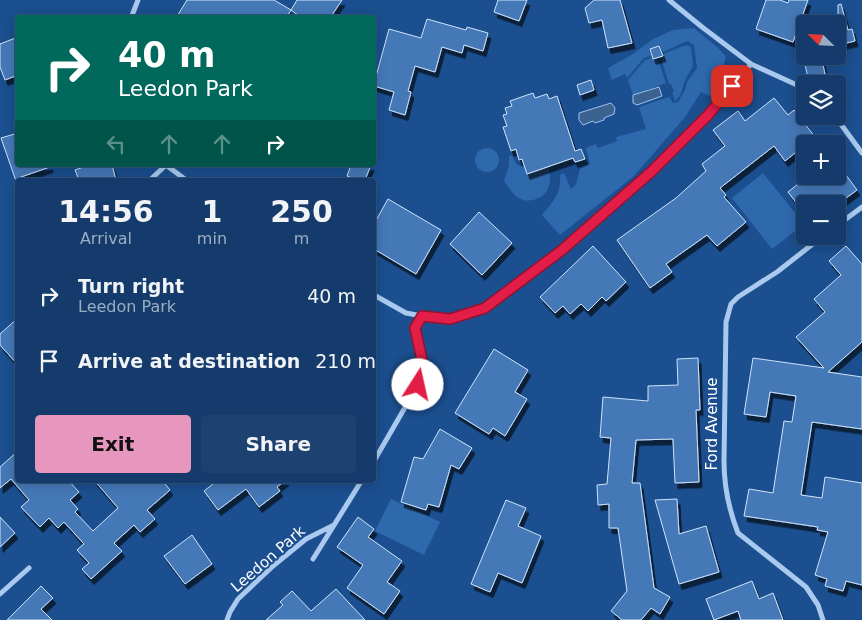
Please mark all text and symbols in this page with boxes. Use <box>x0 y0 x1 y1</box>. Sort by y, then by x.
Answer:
north arrow <box>796 15 846 65</box>
map controls <box>796 15 846 245</box>
icon: right <box>35 35 100 100</box>
text: 40 m <box>118 35 215 75</box>
pin <box>711 65 753 107</box>
icon: arrive <box>718 72 746 100</box>
button: layers <box>796 75 846 125</box>
text: Leedon Park <box>118 76 253 101</box>
icon: left <box>102 130 130 158</box>
icon: ahead <box>155 130 183 158</box>
icon: ahead <box>208 130 236 158</box>
icon: right <box>261 130 289 158</box>
button: + <box>796 135 846 185</box>
text: 14:56 <box>58 194 154 229</box>
text: 1 <box>201 194 222 229</box>
text: 250 <box>270 194 333 229</box>
button: − <box>796 195 846 245</box>
text: Arrival <box>80 229 132 248</box>
text: min <box>197 229 227 248</box>
text: m <box>294 229 309 248</box>
text: Turn right <box>78 275 184 297</box>
icon: right <box>35 282 63 310</box>
text: 40 m <box>307 285 356 307</box>
text: Leedon Park <box>78 297 176 316</box>
icon: arrive <box>35 347 63 375</box>
text: Arrive at destination <box>78 350 300 372</box>
text: 210 m <box>315 350 376 372</box>
position arrow <box>391 358 443 410</box>
street label: Ford Avenue <box>703 377 721 471</box>
button: Exit <box>35 415 191 473</box>
button: Share <box>201 415 356 473</box>
street label: Leedon Park <box>227 522 309 596</box>

